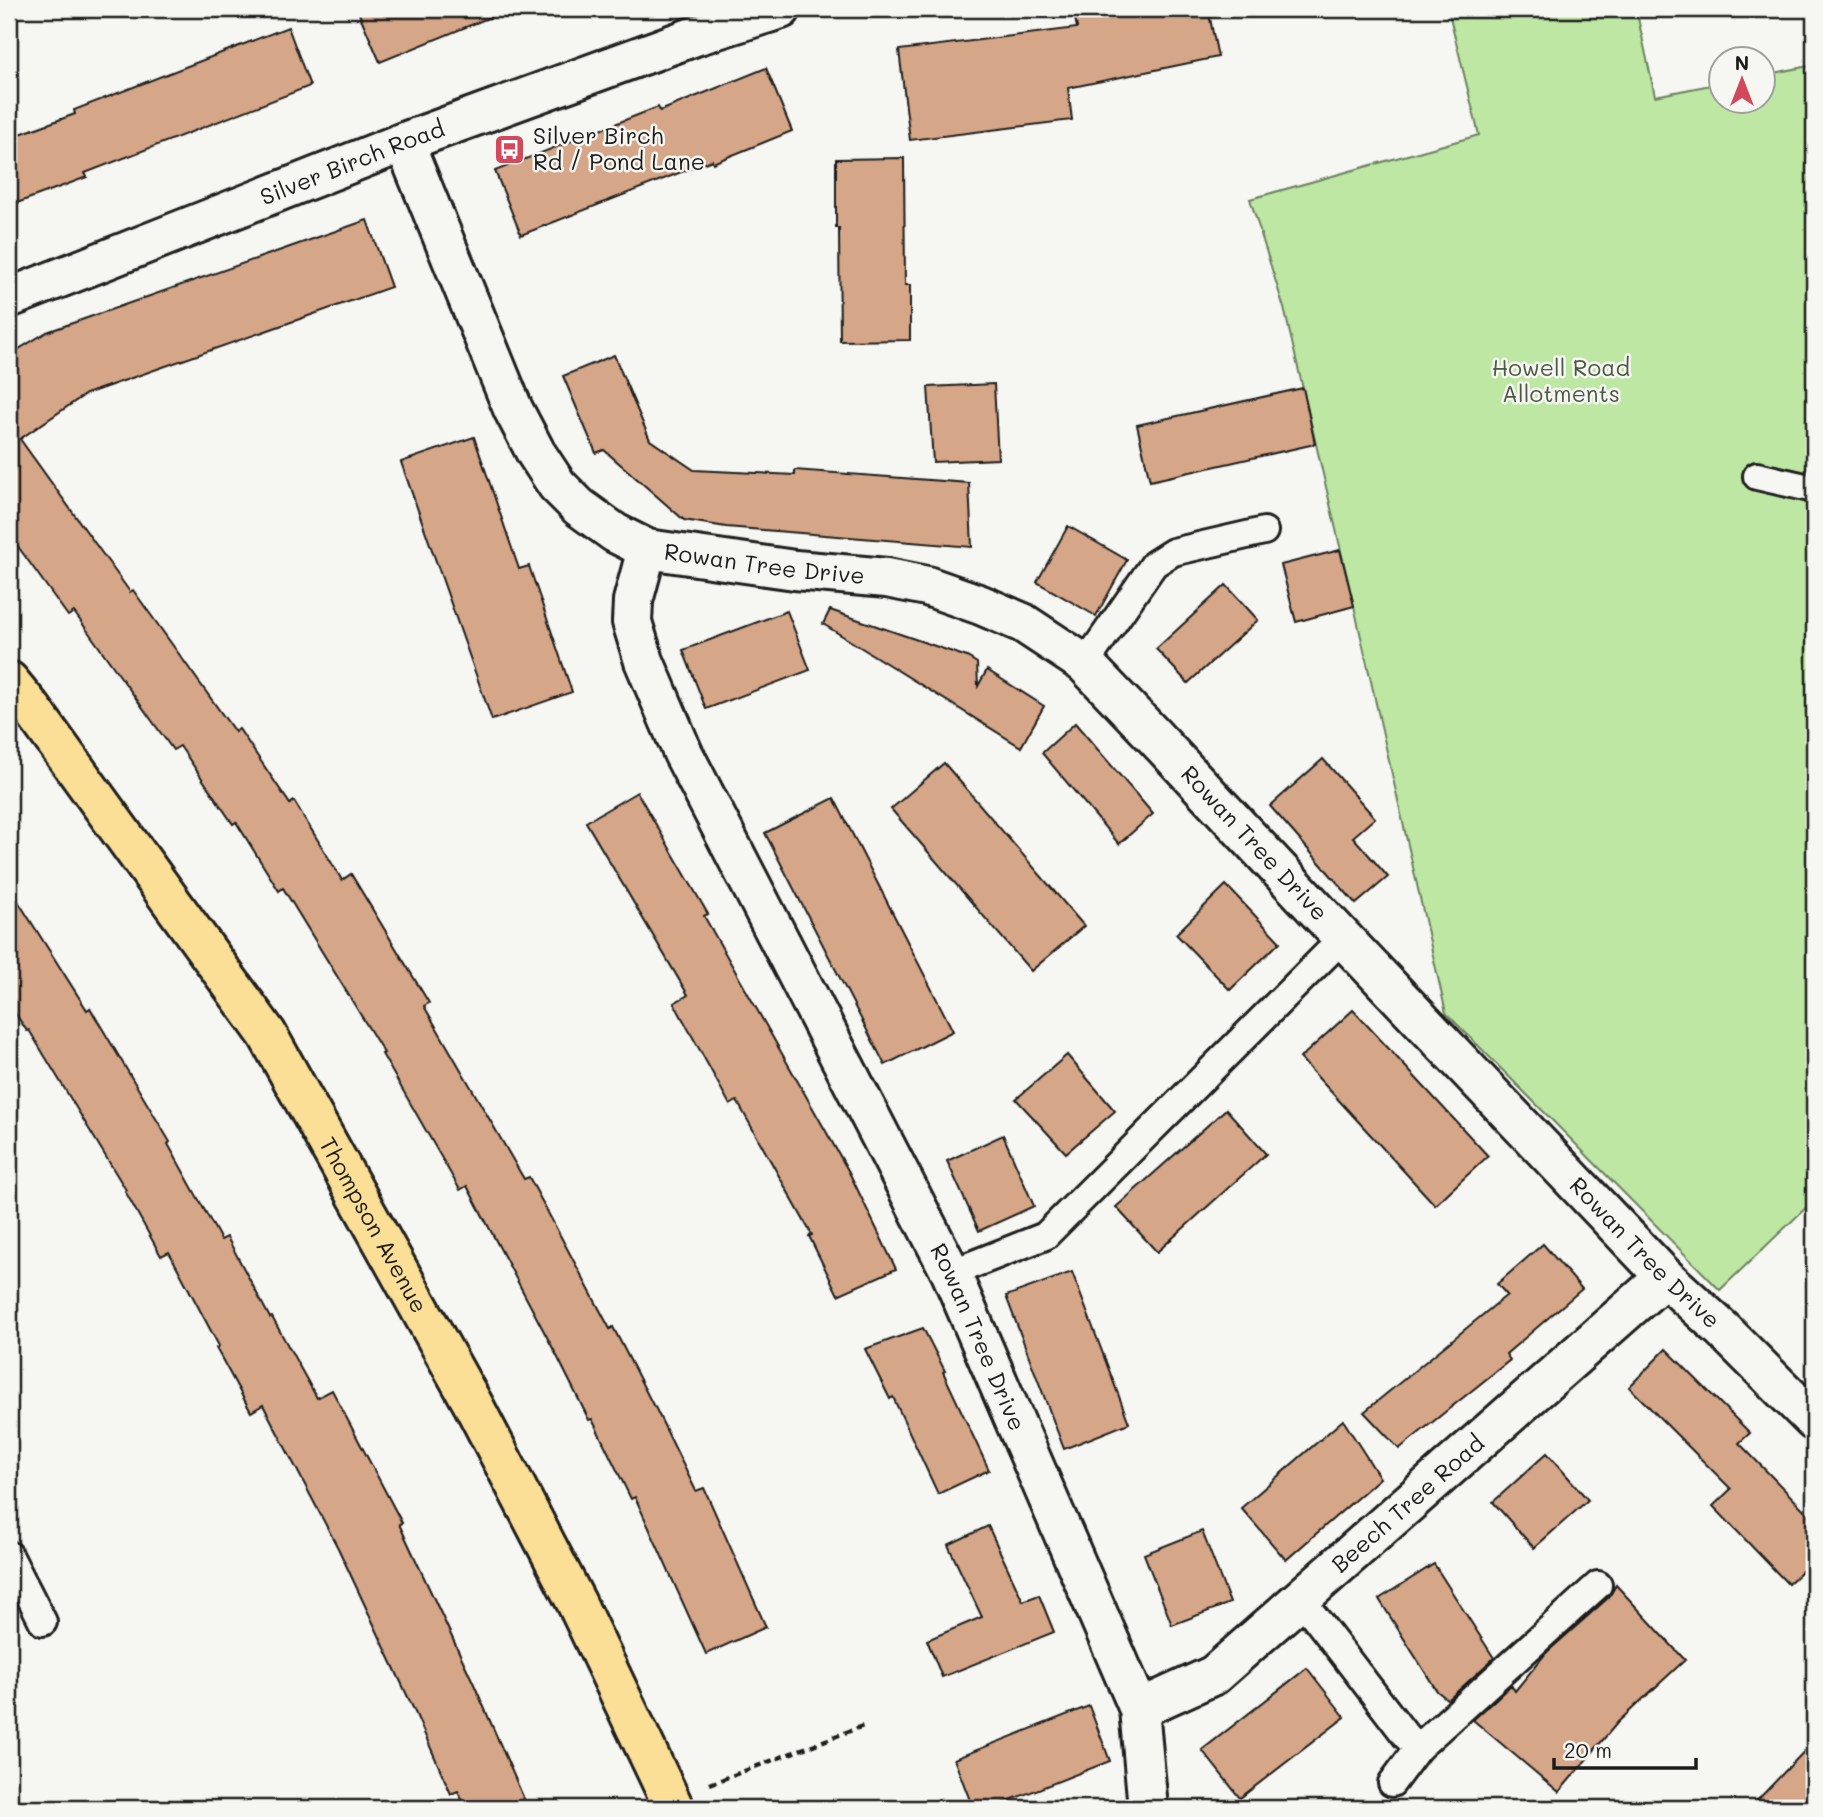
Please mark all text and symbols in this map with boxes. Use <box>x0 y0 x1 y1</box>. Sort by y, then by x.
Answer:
north arrow <box>1708 46 1778 116</box>
text: N <box>1735 50 1749 75</box>
street label: Silver Birch Road <box>256 113 448 211</box>
place label: Silver Birch Rd / Pond Lane <box>533 120 705 176</box>
bus stop icon: Silver Birch Rd / Pond Lane <box>493 132 527 166</box>
park label: Howell Road Allotments <box>1492 352 1630 408</box>
street label: Rowan Tree Drive <box>662 536 866 590</box>
street label: Rowan Tree Drive <box>1175 759 1335 926</box>
street label: Thompson Avenue <box>313 1131 435 1318</box>
street label: Rowan Tree Drive <box>1564 1170 1727 1334</box>
street label: Rowan Tree Drive <box>924 1238 1033 1435</box>
street label: Beech Tree Road <box>1325 1428 1490 1579</box>
scale bar <box>1554 1726 1695 1770</box>
text: 20 m <box>1564 1736 1612 1763</box>

